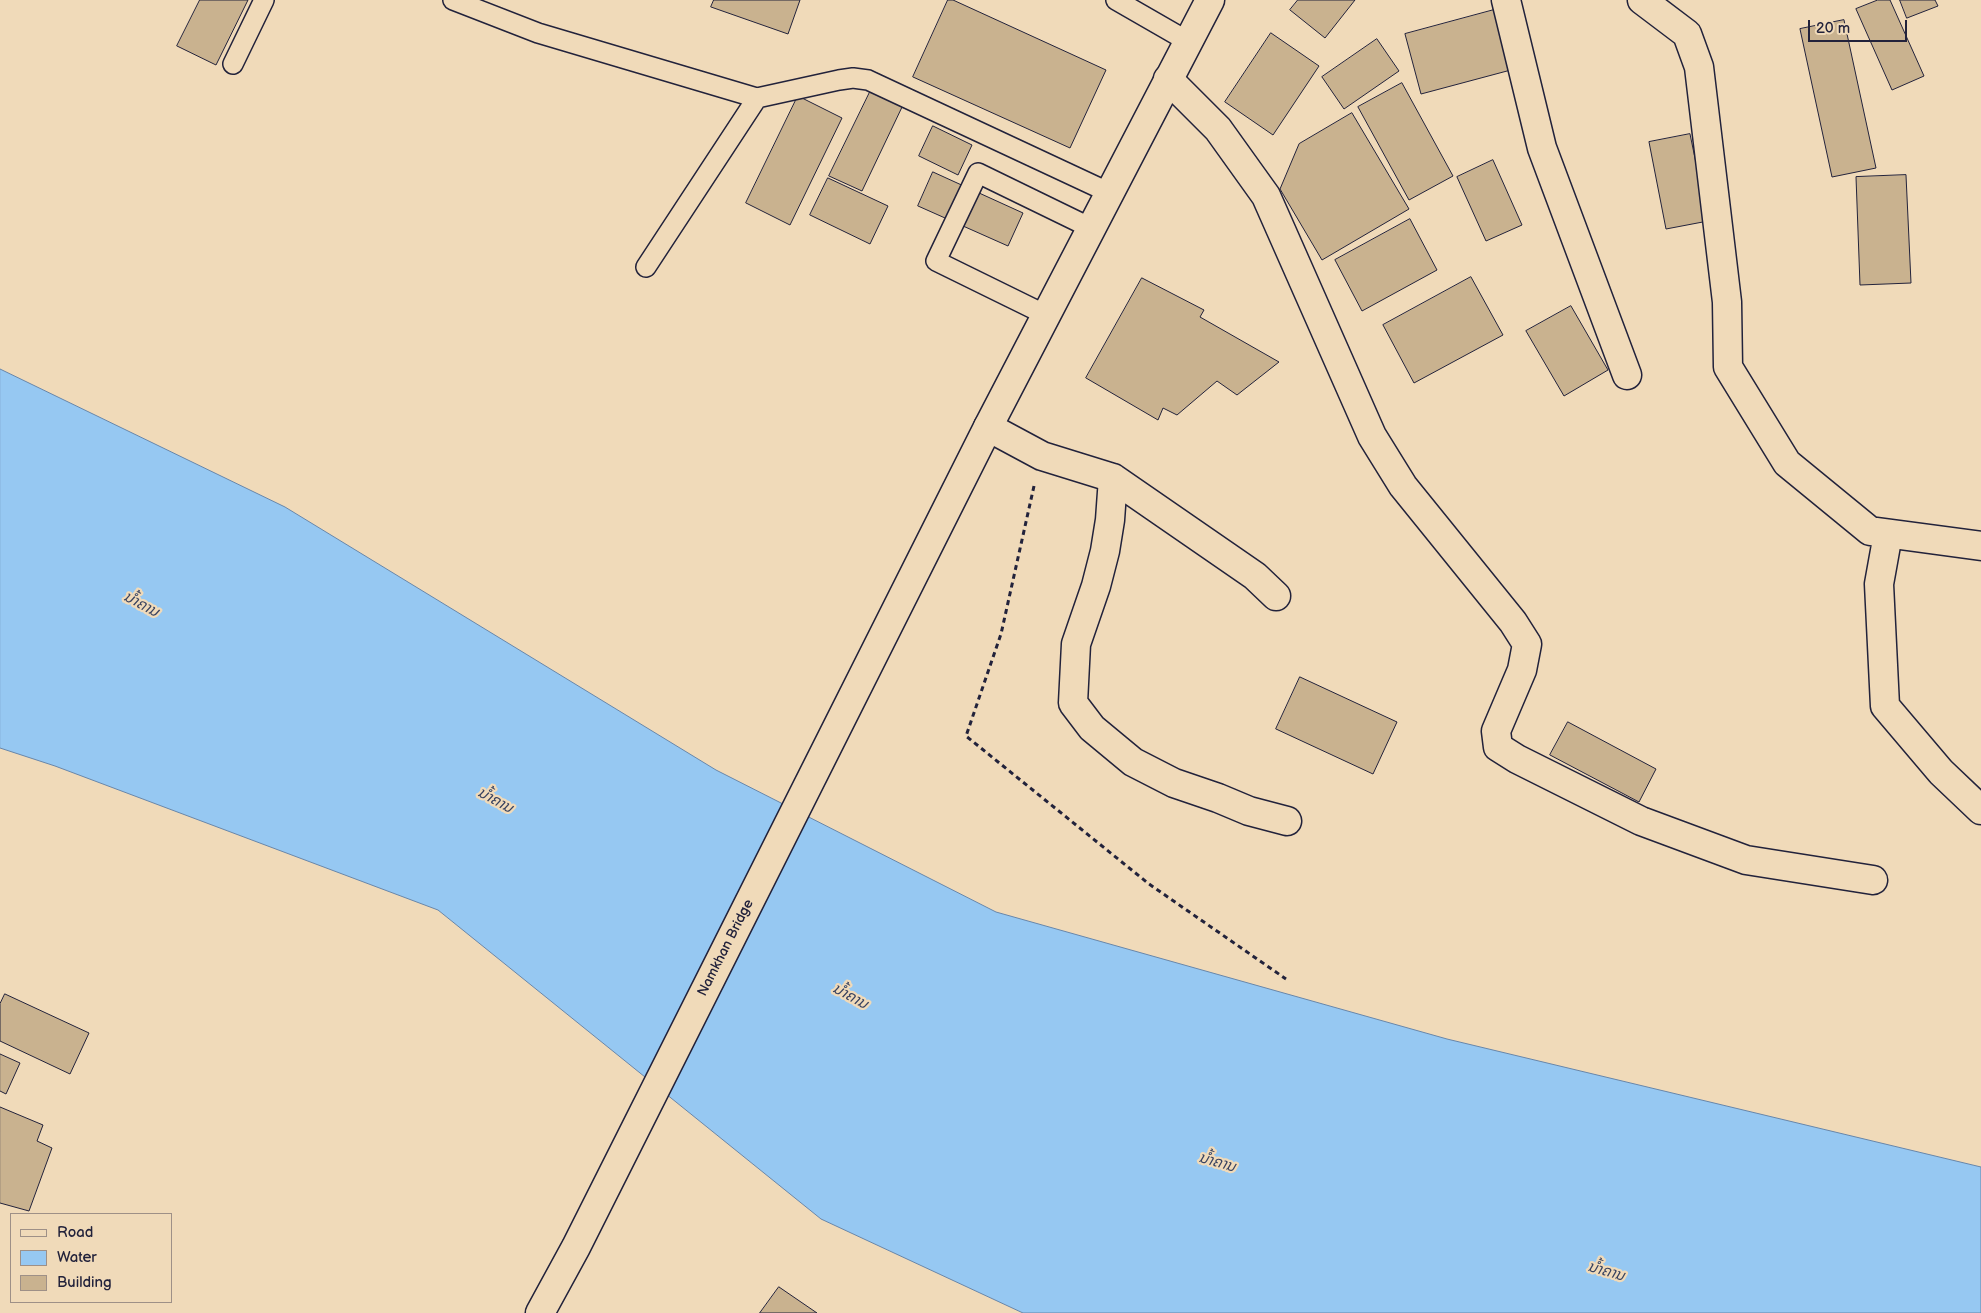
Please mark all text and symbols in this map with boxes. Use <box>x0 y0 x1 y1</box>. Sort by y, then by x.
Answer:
scale bar <box>1811 10 1910 42</box>
text: 20 m <box>1816 19 1850 38</box>
water label: ນ້ຳຄານ <box>120 588 162 622</box>
water label: ນ້ຳຄານ <box>474 784 516 818</box>
street label: Namkhan Bridge <box>694 897 758 999</box>
water label: ນ້ຳຄານ <box>829 980 871 1014</box>
water label: ນ້ຳຄານ <box>1197 1149 1237 1177</box>
legend <box>10 1213 172 1303</box>
text: Road <box>57 1223 93 1242</box>
text: Water <box>57 1248 97 1267</box>
water label: ນ້ຳຄານ <box>1586 1258 1626 1286</box>
text: Building <box>57 1273 112 1292</box>

